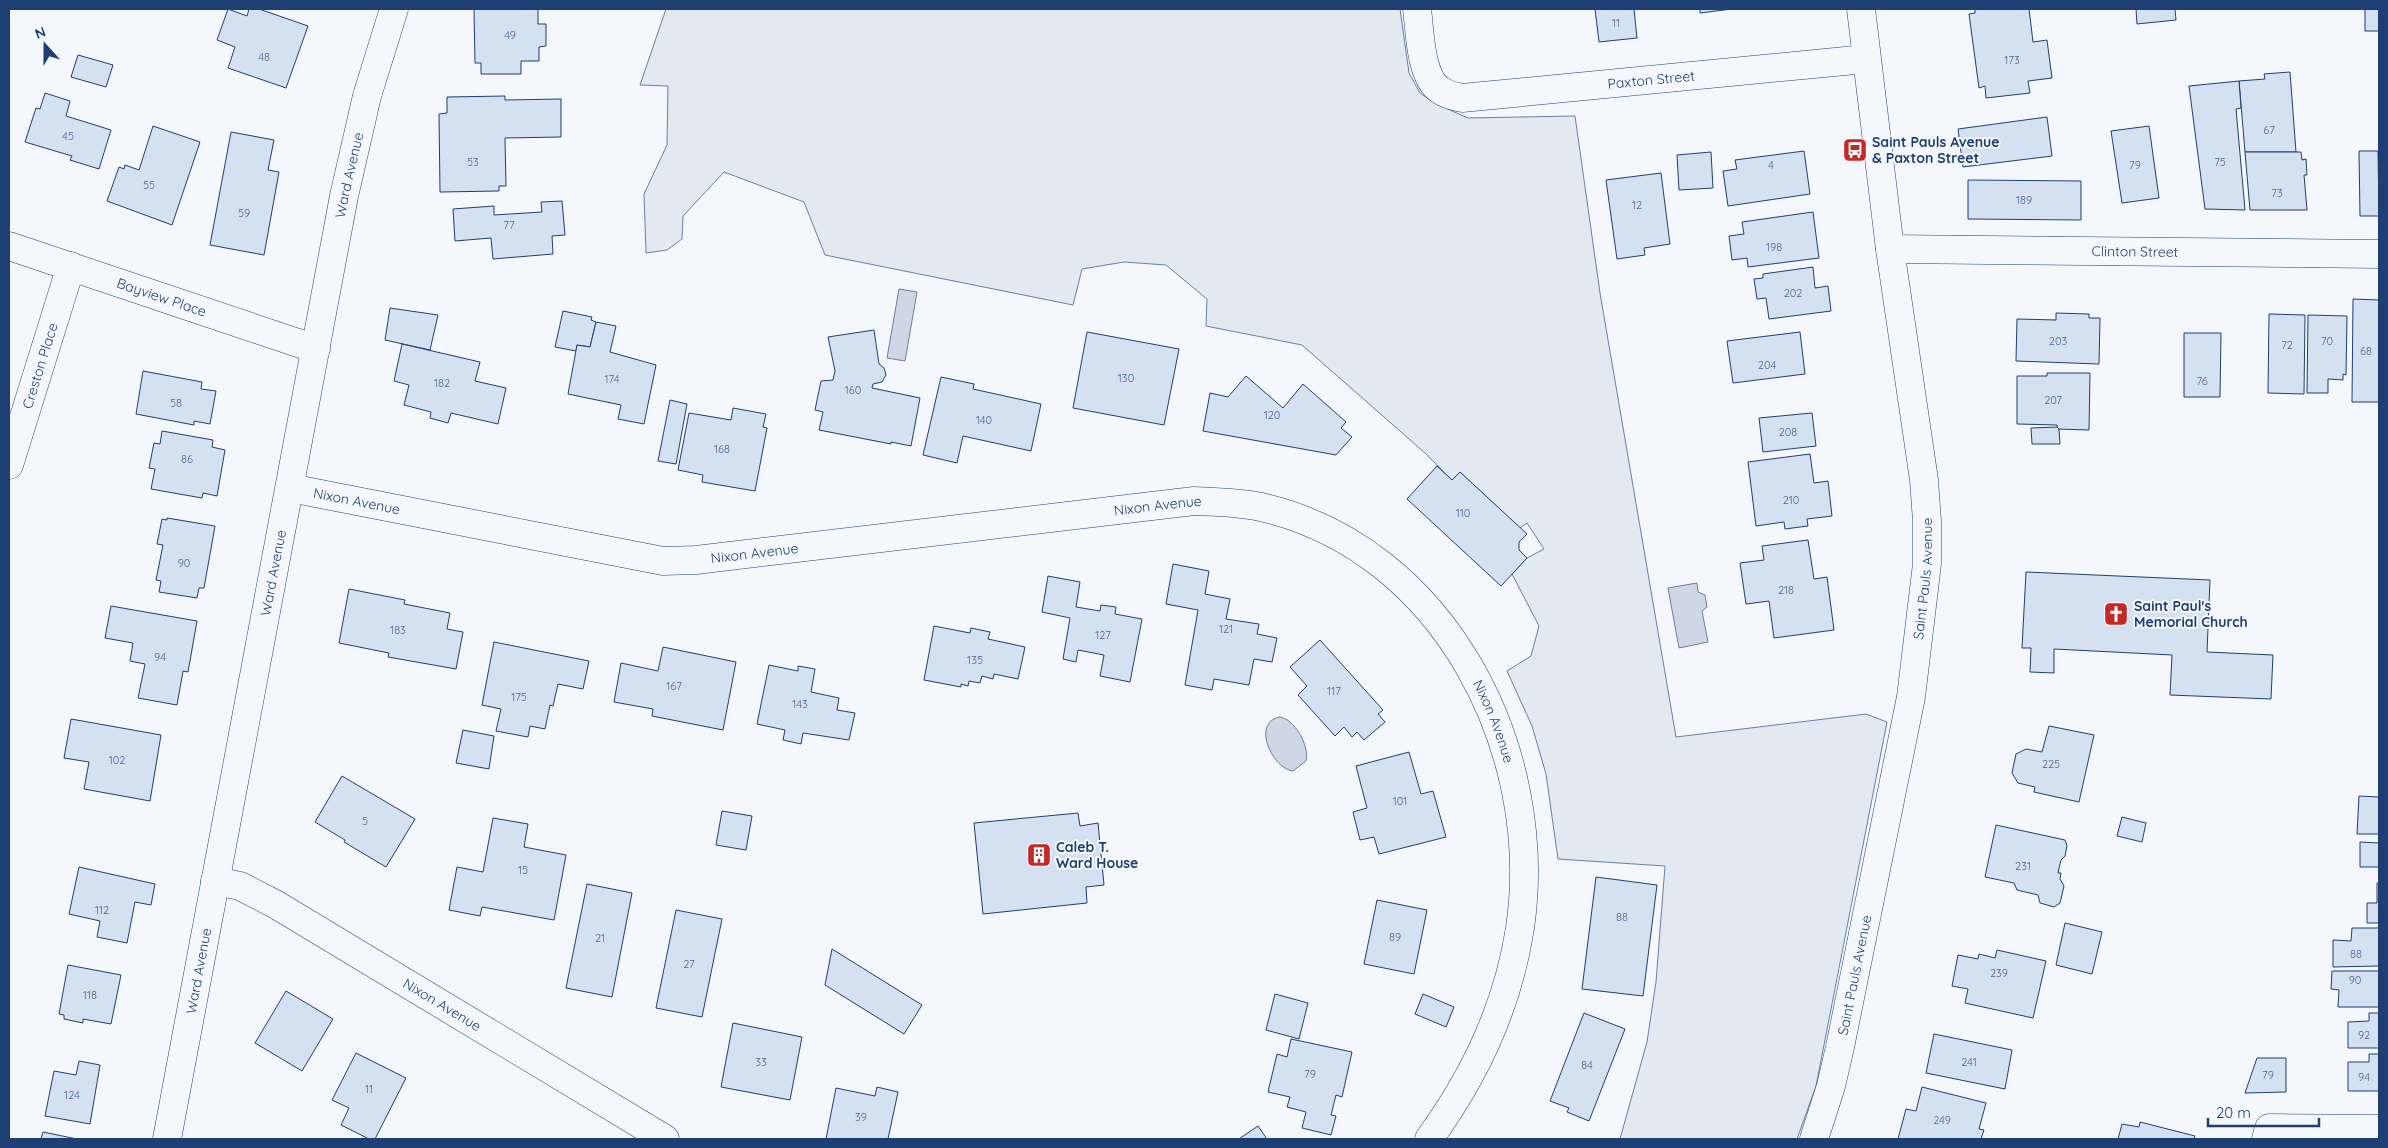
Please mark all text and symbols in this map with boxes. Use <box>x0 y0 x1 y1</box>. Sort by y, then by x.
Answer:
house number: 11 <box>1612 16 1620 30</box>
north arrow <box>20 20 70 70</box>
text: N <box>32 23 48 43</box>
house number: 49 <box>504 28 516 42</box>
house number: 48 <box>258 50 270 64</box>
house number: 173 <box>2004 53 2020 67</box>
street label: Paxton Street <box>1607 67 1696 93</box>
house number: 67 <box>2263 123 2275 137</box>
house number: 45 <box>62 129 74 143</box>
street label: Ward Avenue <box>331 130 367 219</box>
place label: Saint Pauls Avenue & Paxton Street <box>1872 133 2000 167</box>
bus stop icon: Saint Pauls Avenue & Paxton Street <box>1842 137 1868 163</box>
house number: 53 <box>467 155 479 169</box>
house number: 75 <box>2214 155 2226 169</box>
house number: 4 <box>1768 158 1774 172</box>
house number: 79 <box>2129 158 2141 172</box>
house number: 55 <box>143 178 155 192</box>
house number: 73 <box>2271 186 2283 200</box>
house number: 189 <box>2016 193 2032 207</box>
house number: 12 <box>1632 198 1642 212</box>
house number: 59 <box>238 206 250 220</box>
house number: 77 <box>503 218 515 232</box>
house number: 198 <box>1766 240 1782 254</box>
street label: Clinton Street <box>2091 242 2179 261</box>
street label: Bayview Place <box>114 274 209 321</box>
house number: 202 <box>1784 286 1802 300</box>
street label: Creston Place <box>18 320 62 411</box>
house number: 203 <box>2049 334 2067 348</box>
house number: 70 <box>2321 334 2333 348</box>
house number: 72 <box>2281 338 2293 352</box>
house number: 68 <box>2360 344 2372 358</box>
house number: 204 <box>1758 358 1776 372</box>
house number: 130 <box>1118 371 1134 385</box>
house number: 174 <box>604 372 620 386</box>
house number: 76 <box>2196 374 2208 388</box>
house number: 182 <box>434 376 450 390</box>
house number: 160 <box>845 383 861 397</box>
house number: 207 <box>2044 393 2062 407</box>
house number: 58 <box>170 396 182 410</box>
house number: 120 <box>1264 408 1280 422</box>
house number: 140 <box>976 413 992 427</box>
house number: 208 <box>1779 425 1797 439</box>
house number: 168 <box>714 442 730 456</box>
house number: 86 <box>181 452 193 466</box>
street label: Nixon Avenue <box>312 484 402 518</box>
street label: Nixon Avenue <box>1113 492 1202 519</box>
house number: 210 <box>1783 493 1799 507</box>
house number: 110 <box>1456 506 1470 520</box>
street label: Saint Pauls Avenue <box>1909 518 1936 640</box>
street label: Ward Avenue <box>256 528 290 617</box>
street label: Nixon Avenue <box>710 539 799 567</box>
house number: 90 <box>178 556 190 570</box>
house number: 218 <box>1778 583 1794 597</box>
place label: Saint Paul's Memorial Church <box>2134 597 2248 631</box>
church icon: Saint Paul's Memorial Church <box>2103 601 2129 627</box>
house number: 121 <box>1219 622 1233 636</box>
house number: 183 <box>390 623 406 637</box>
house number: 127 <box>1095 628 1111 642</box>
house number: 94 <box>154 650 166 664</box>
house number: 135 <box>967 653 983 667</box>
street label: Nixon Avenue <box>1469 677 1518 765</box>
house number: 167 <box>666 679 682 693</box>
house number: 117 <box>1327 684 1341 698</box>
house number: 175 <box>511 690 527 704</box>
house number: 143 <box>792 697 808 711</box>
house number: 102 <box>109 753 125 767</box>
house number: 225 <box>2042 757 2060 771</box>
house number: 101 <box>1393 794 1407 808</box>
house number: 5 <box>362 814 368 828</box>
place label: Caleb T. Ward House <box>1056 838 1138 872</box>
building icon: Caleb T. Ward House <box>1026 842 1052 868</box>
house number: 231 <box>2015 859 2031 873</box>
house number: 15 <box>518 863 528 877</box>
house number: 112 <box>95 903 109 917</box>
house number: 88 <box>1616 910 1628 924</box>
street label: Saint Pauls Avenue <box>1834 913 1876 1037</box>
street label: Ward Avenue <box>182 926 215 1015</box>
house number: 89 <box>1389 930 1401 944</box>
house number: 21 <box>595 931 605 945</box>
house number: 88 <box>2350 947 2362 961</box>
house number: 27 <box>683 957 695 971</box>
house number: 239 <box>1990 966 2008 980</box>
house number: 90 <box>2349 973 2361 987</box>
street label: Nixon Avenue <box>400 974 485 1035</box>
house number: 118 <box>83 988 97 1002</box>
house number: 92 <box>2358 1028 2370 1042</box>
house number: 33 <box>755 1055 767 1069</box>
house number: 241 <box>1961 1055 1977 1069</box>
house number: 84 <box>1581 1058 1593 1072</box>
house number: 79 <box>1304 1067 1316 1081</box>
house number: 79 <box>2262 1068 2274 1082</box>
house number: 94 <box>2358 1070 2370 1084</box>
house number: 11 <box>365 1082 373 1096</box>
house number: 124 <box>64 1088 80 1102</box>
scale bar <box>2208 1096 2319 1128</box>
text: 20 m <box>2216 1103 2251 1122</box>
house number: 39 <box>855 1110 867 1124</box>
house number: 249 <box>1933 1113 1951 1127</box>

